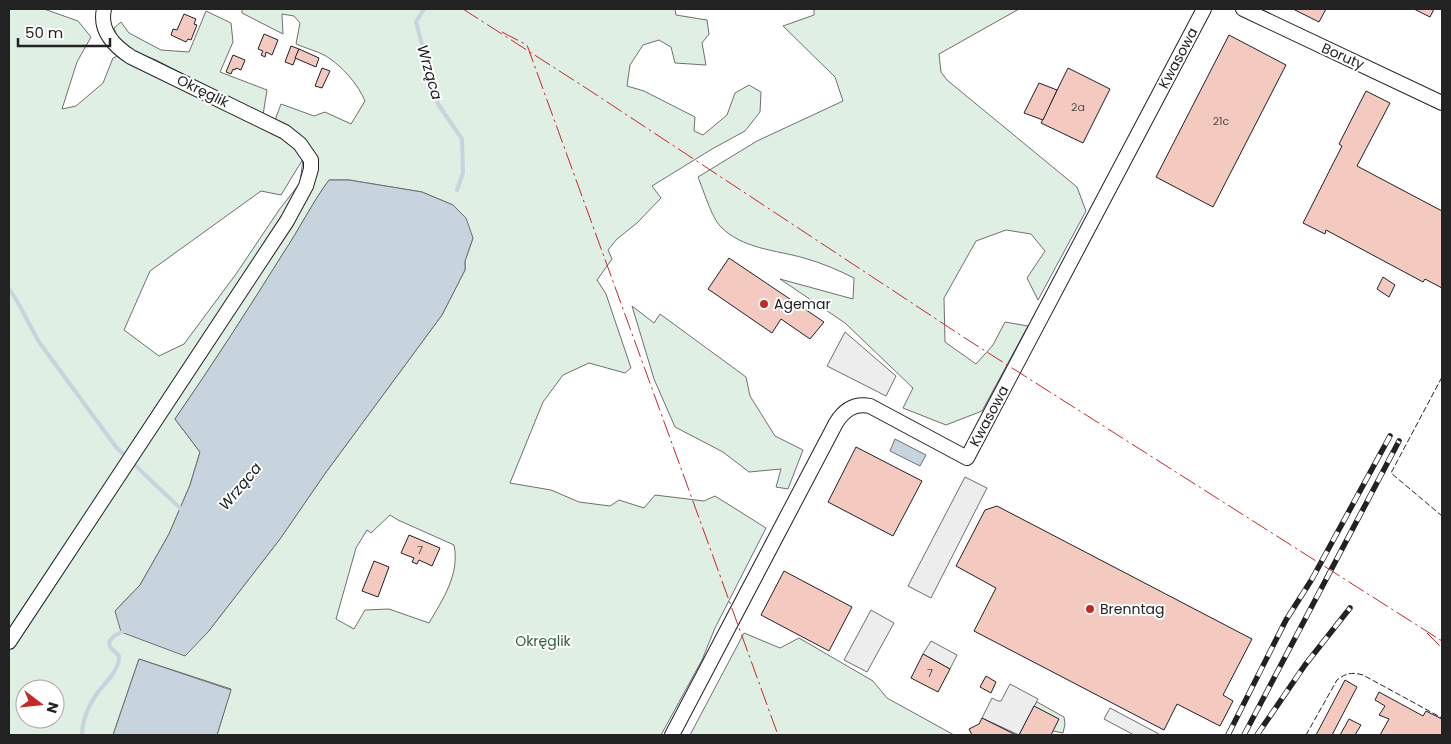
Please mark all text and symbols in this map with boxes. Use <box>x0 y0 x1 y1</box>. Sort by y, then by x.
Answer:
scale bar <box>18 15 110 47</box>
text: 50 m <box>25 22 63 43</box>
street label: Kwasowa <box>1154 24 1202 92</box>
street label: Boruty <box>1319 38 1368 74</box>
water label: Wrząca <box>412 42 448 102</box>
street label: Okręglik <box>174 70 233 113</box>
house number: 2a <box>1071 99 1085 115</box>
house number: 21c <box>1213 113 1230 129</box>
place label: Agemar <box>774 294 831 314</box>
marker: Agemar <box>758 298 770 310</box>
street label: Kwasowa <box>965 382 1013 450</box>
water label: Wrząca <box>214 458 266 514</box>
house number: 7 <box>417 542 423 558</box>
place label: Brenntag <box>1100 599 1164 619</box>
marker: Brenntag <box>1084 603 1096 615</box>
park label: Okręglik <box>515 631 572 651</box>
house number: 7 <box>927 665 933 681</box>
north arrow <box>15 679 65 729</box>
text: N <box>41 700 64 715</box>

